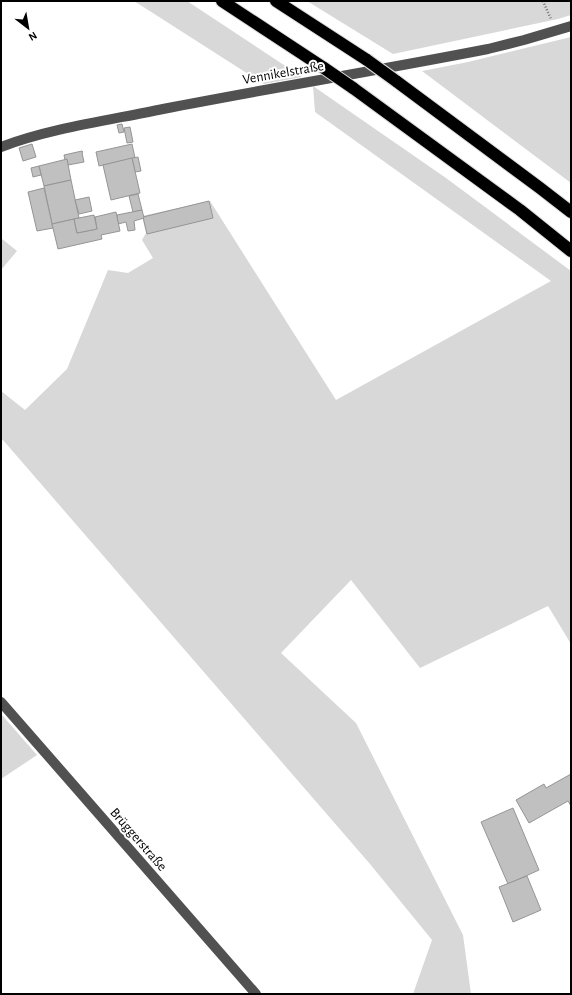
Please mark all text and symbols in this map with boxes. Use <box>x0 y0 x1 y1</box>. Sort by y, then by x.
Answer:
north arrow <box>8 8 48 48</box>
text: N <box>27 29 39 43</box>
street label: Vennikelstraße <box>241 59 325 87</box>
street label: Brüggerstraße <box>107 805 169 874</box>

